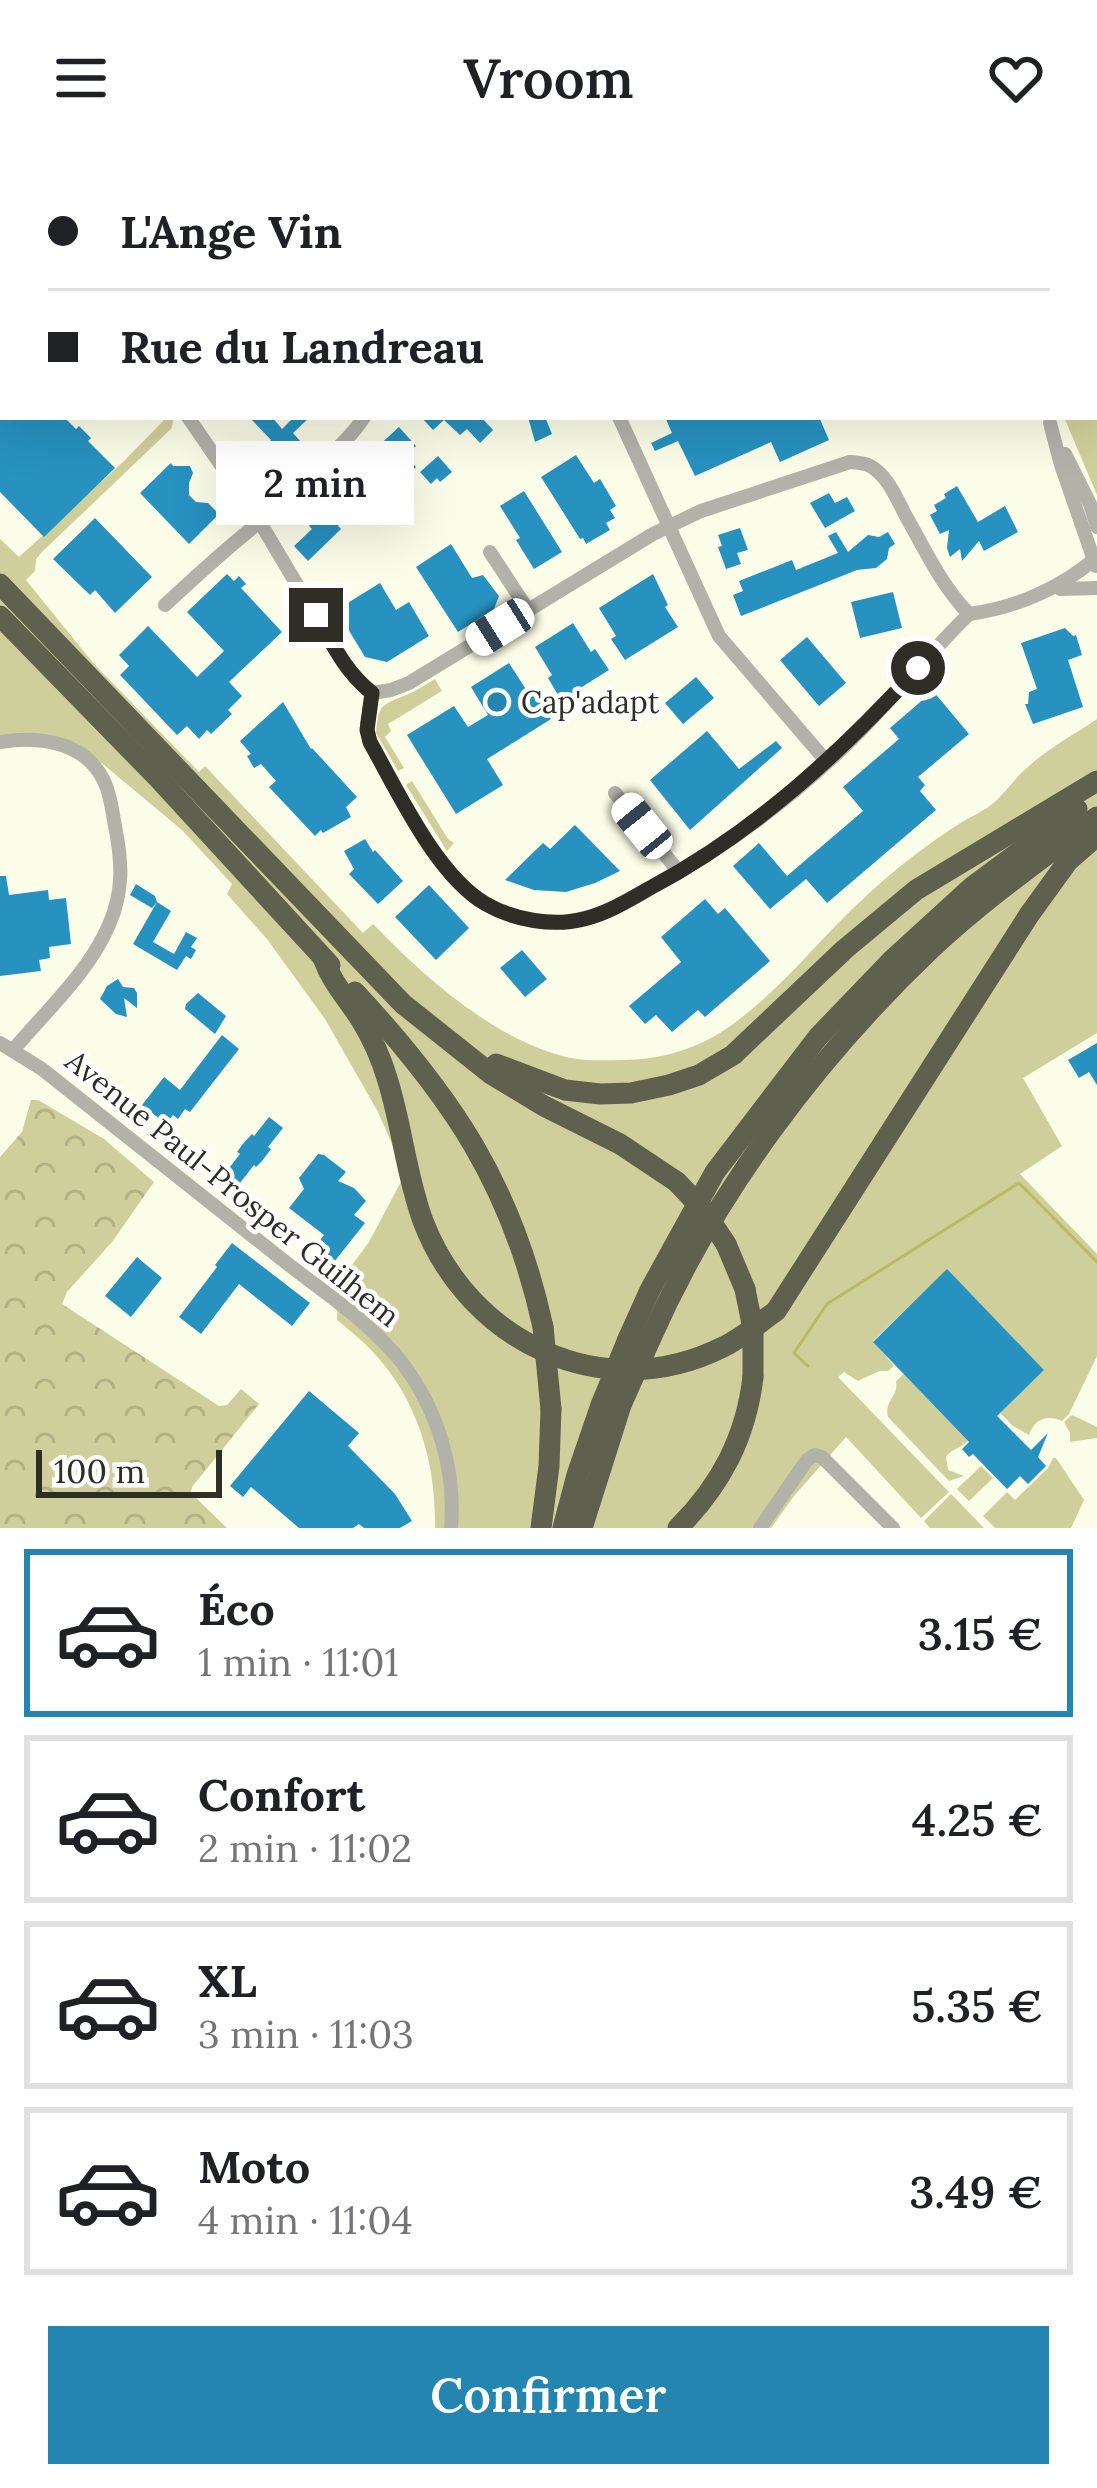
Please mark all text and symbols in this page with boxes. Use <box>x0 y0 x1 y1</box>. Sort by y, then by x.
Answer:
text: Vroom <box>463 44 634 113</box>
icon: menu <box>48 45 114 111</box>
icon: heart <box>983 45 1049 111</box>
text: L'Ange Vin <box>120 203 342 260</box>
text: Rue du Landreau <box>120 318 484 375</box>
callout: 2 min <box>217 441 415 525</box>
text: 2 min <box>263 458 367 508</box>
route end <box>289 588 343 642</box>
car <box>460 593 540 661</box>
route start <box>891 641 945 695</box>
place label: Cap'adapt <box>521 683 660 721</box>
marker: Cap'adapt <box>484 689 510 715</box>
car <box>605 787 679 865</box>
street label: Avenue Paul-Prosper Guilhem <box>57 1041 408 1335</box>
scale bar <box>36 1444 222 1497</box>
text: 100 m <box>54 1450 145 1492</box>
icon: car <box>54 1579 162 1687</box>
text: Éco <box>198 1580 275 1637</box>
text: 3.15 € <box>918 1605 1043 1662</box>
text: 1 min · 11:01 <box>198 1637 399 1687</box>
icon: car <box>54 1765 162 1873</box>
text: Confort <box>198 1766 365 1823</box>
text: 4.25 € <box>912 1791 1043 1848</box>
text: 2 min · 11:02 <box>198 1823 412 1873</box>
icon: car <box>54 1951 162 2059</box>
text: XL <box>198 1952 257 2009</box>
text: 5.35 € <box>911 1977 1043 2034</box>
text: 3 min · 11:03 <box>198 2009 414 2059</box>
icon: car <box>54 2137 162 2245</box>
text: Moto <box>198 2138 310 2195</box>
text: 3.49 € <box>909 2163 1043 2220</box>
text: 4 min · 11:04 <box>198 2195 413 2245</box>
button: Confirmer <box>48 2326 1049 2464</box>

